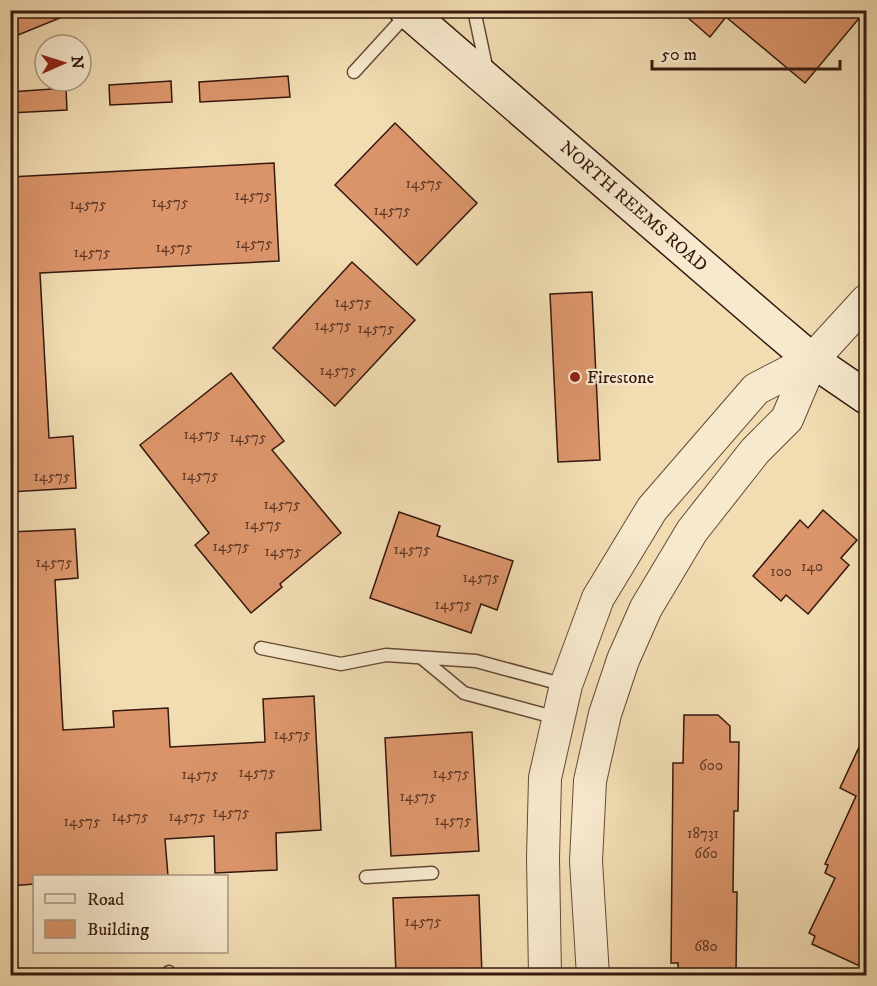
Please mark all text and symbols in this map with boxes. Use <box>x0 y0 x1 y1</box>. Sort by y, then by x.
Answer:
north arrow <box>33 33 93 93</box>
scale bar <box>652 33 840 71</box>
text: 50 m <box>661 44 697 66</box>
text: N <box>67 55 87 69</box>
street label: NORTH REEMS ROAD <box>555 137 712 277</box>
house number: 14575 <box>406 174 443 193</box>
house number: 14575 <box>235 186 272 205</box>
house number: 14575 <box>152 193 189 212</box>
house number: 14575 <box>70 195 107 214</box>
house number: 14575 <box>374 201 411 220</box>
house number: 14575 <box>236 234 273 253</box>
house number: 14575 <box>156 238 193 257</box>
house number: 14575 <box>74 243 111 262</box>
house number: 14575 <box>335 293 372 312</box>
house number: 14575 <box>315 316 352 335</box>
house number: 14575 <box>358 319 395 338</box>
house number: 14575 <box>320 361 357 380</box>
place label: Firestone <box>587 367 654 389</box>
marker: Firestone <box>568 370 582 384</box>
house number: 14575 <box>184 425 221 444</box>
house number: 14575 <box>230 428 267 447</box>
house number: 14575 <box>182 466 219 485</box>
house number: 14575 <box>34 467 71 486</box>
house number: 14575 <box>264 495 301 514</box>
house number: 14575 <box>245 515 282 534</box>
house number: 14575 <box>213 537 250 556</box>
house number: 14575 <box>394 540 431 559</box>
house number: 14575 <box>265 542 302 561</box>
house number: 14575 <box>36 553 73 572</box>
house number: 140 <box>801 557 823 576</box>
house number: 100 <box>770 562 792 581</box>
house number: 14575 <box>463 568 500 587</box>
house number: 14575 <box>435 595 472 614</box>
house number: 14575 <box>274 725 311 744</box>
house number: 600 <box>699 756 723 775</box>
house number: 14575 <box>239 763 276 782</box>
house number: 14575 <box>433 764 470 783</box>
house number: 14575 <box>182 765 219 784</box>
house number: 14575 <box>400 787 437 806</box>
house number: 14575 <box>213 803 250 822</box>
house number: 14575 <box>112 807 149 826</box>
house number: 14575 <box>169 807 206 826</box>
house number: 14575 <box>435 811 472 830</box>
house number: 14575 <box>64 812 101 831</box>
house number: 18731 <box>687 824 719 843</box>
house number: 660 <box>694 844 718 863</box>
legend <box>33 875 228 953</box>
text: Road <box>87 889 124 911</box>
house number: 14575 <box>405 912 442 931</box>
text: Building <box>87 919 149 941</box>
house number: 680 <box>694 937 718 956</box>

